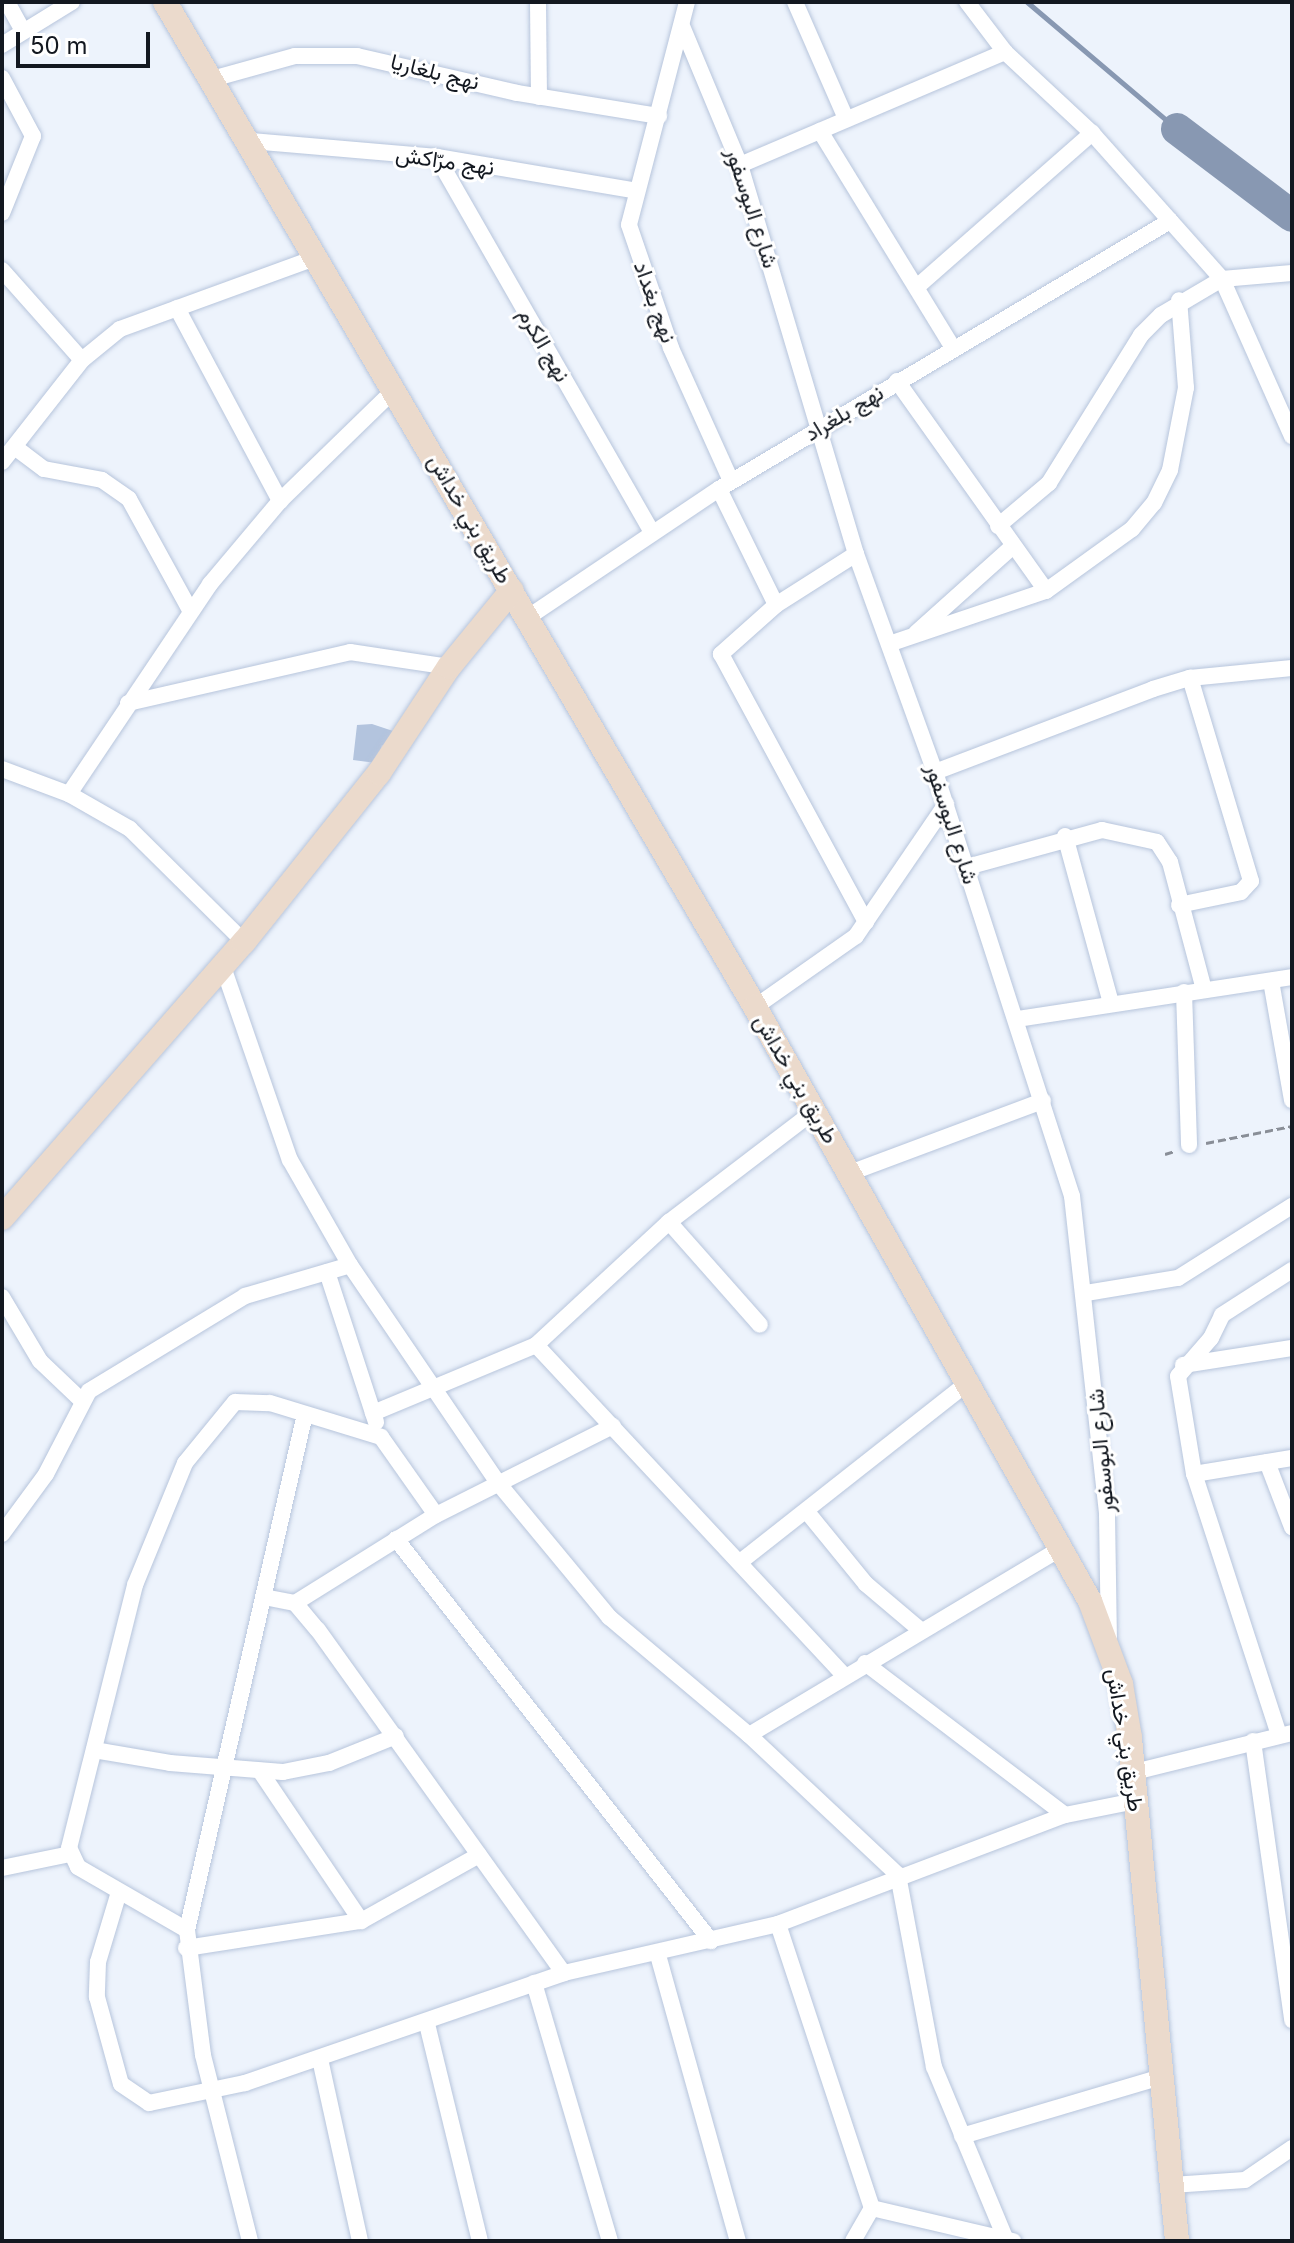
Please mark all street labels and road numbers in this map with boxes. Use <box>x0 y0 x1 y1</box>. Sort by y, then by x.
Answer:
street label: نهج بلغاريا <box>388 48 482 96</box>
street label: نهج مرّاكش <box>394 141 496 181</box>
street label: شارع البوسفور <box>720 145 784 271</box>
street label: نهج بغداد <box>628 258 682 346</box>
street label: نهج الكرم <box>512 303 576 387</box>
street label: نهج بلغراد <box>800 379 888 447</box>
street label: طريق بني خداش <box>422 450 518 588</box>
street label: شارع البوسفور <box>920 761 984 887</box>
street label: طريق بني خداش <box>748 1010 844 1148</box>
street label: شارع البوسفور <box>1082 1388 1120 1514</box>
street label: طريق بني خداش <box>1101 1666 1149 1814</box>

